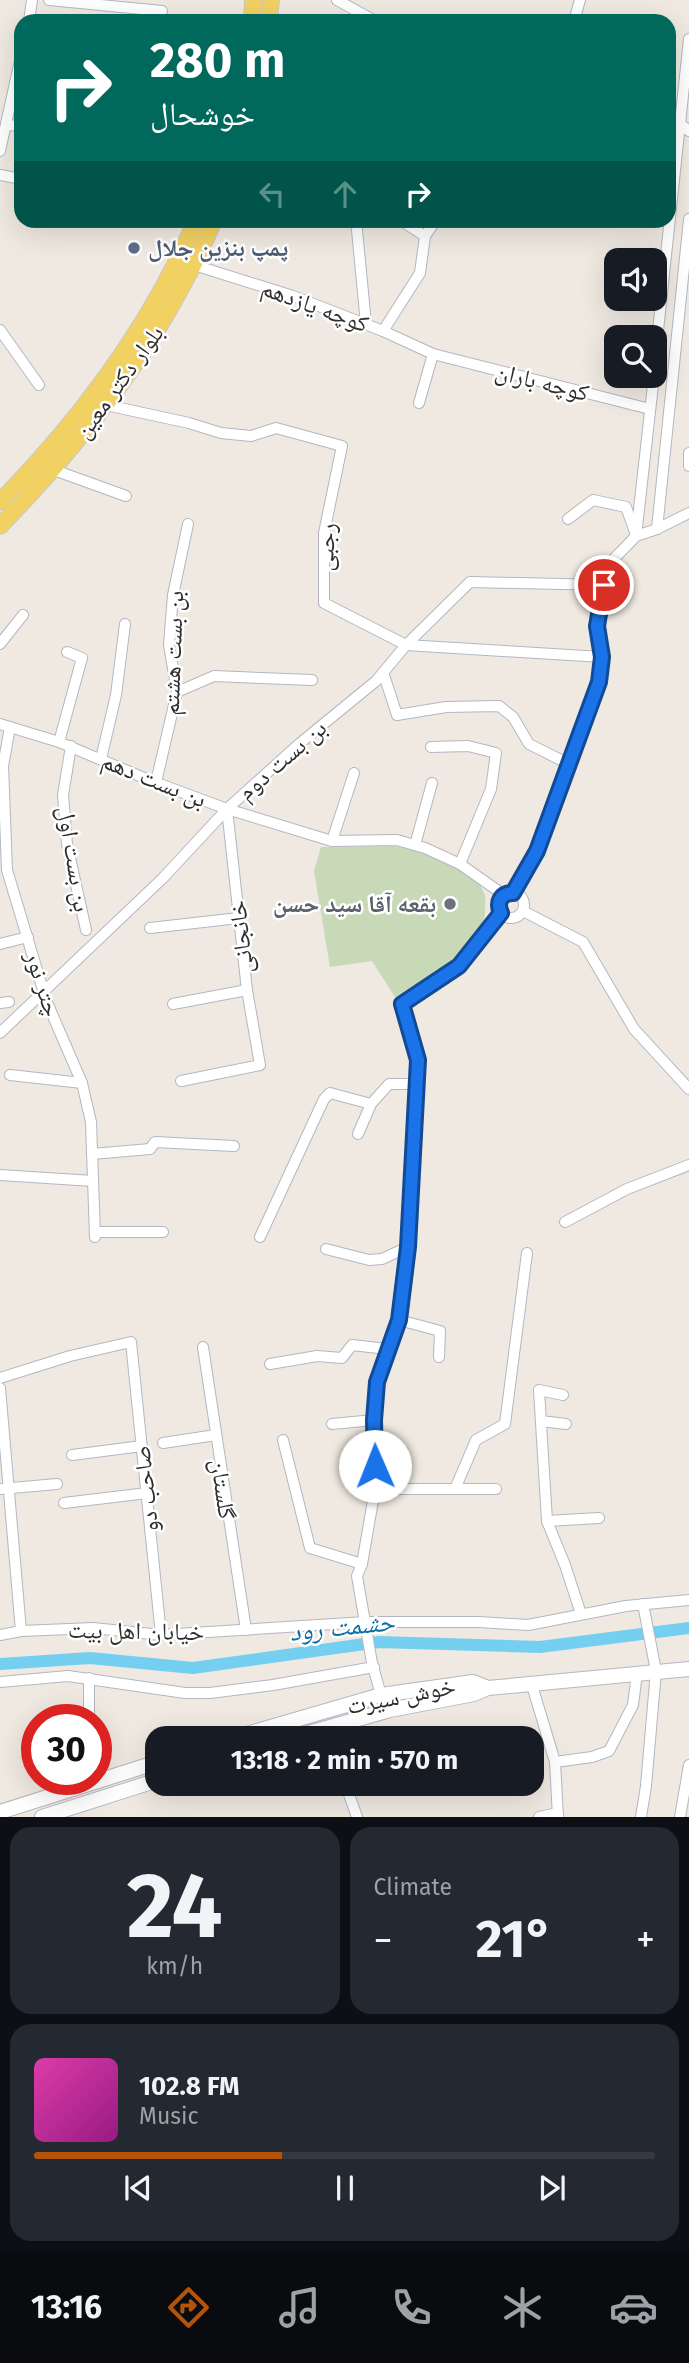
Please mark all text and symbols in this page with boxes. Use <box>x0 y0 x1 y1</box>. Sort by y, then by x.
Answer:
text: 280 m <box>150 31 286 90</box>
icon: right <box>35 42 126 133</box>
text: خوشحال <box>150 95 255 133</box>
icon: left <box>253 175 291 213</box>
icon: ahead <box>326 175 364 213</box>
icon: right <box>399 175 437 213</box>
place label: پمپ بنزین جلال <box>148 234 288 262</box>
marker: پمپ بنزین جلال <box>126 240 142 256</box>
map controls <box>604 248 667 388</box>
button: sound <box>604 248 667 311</box>
street label: کوچه یازدهم <box>257 274 372 340</box>
street label: بلوار دکتر معین <box>69 320 169 444</box>
button: search <box>604 325 667 388</box>
street label: کوچه باران <box>492 357 592 407</box>
street label: رجبی <box>310 522 342 572</box>
pin <box>574 555 634 615</box>
icon: arrive <box>585 566 623 604</box>
street label: بن بست هشتم <box>157 590 191 716</box>
street label: بن بست دوم <box>232 714 333 808</box>
street label: بن بست دهم <box>97 746 210 815</box>
street label: بن بست اول <box>52 804 96 914</box>
place label: بقعه آقا سید حسن <box>273 890 436 918</box>
marker: بقعه آقا سید حسن <box>442 896 458 912</box>
street label: خانجانی <box>223 899 259 975</box>
street label: چتر نور <box>19 947 67 1020</box>
position arrow <box>338 1429 412 1503</box>
street label: صاحب دو <box>128 1444 164 1534</box>
street label: گلستان <box>205 1457 241 1521</box>
water label: حشمت رود <box>288 1606 397 1648</box>
street label: خیابان اهل بیت <box>68 1616 204 1646</box>
street label: خوش سیرت <box>344 1672 458 1720</box>
speed limit sign: 30 <box>21 1704 112 1795</box>
text: 13:18 · 2 min · 570 m <box>231 1745 458 1776</box>
text: 24 <box>127 1852 223 1961</box>
text: Climate <box>374 1873 452 1901</box>
text: 21° <box>476 1908 553 1971</box>
text: − <box>374 1917 393 1963</box>
text: + <box>636 1917 655 1963</box>
text: km/h <box>146 1952 203 1980</box>
text: 102.8 FM <box>139 2071 239 2102</box>
text: Music <box>139 2102 199 2130</box>
icon: previous <box>119 2169 157 2207</box>
icon: pause <box>326 2169 364 2207</box>
icon: next <box>533 2169 571 2207</box>
icon: directions <box>164 2283 213 2332</box>
icon: music <box>275 2283 324 2332</box>
icon: phone <box>387 2283 436 2332</box>
icon: climate <box>498 2283 547 2332</box>
icon: car <box>609 2283 658 2332</box>
text: 13:16 <box>31 2288 102 2326</box>

